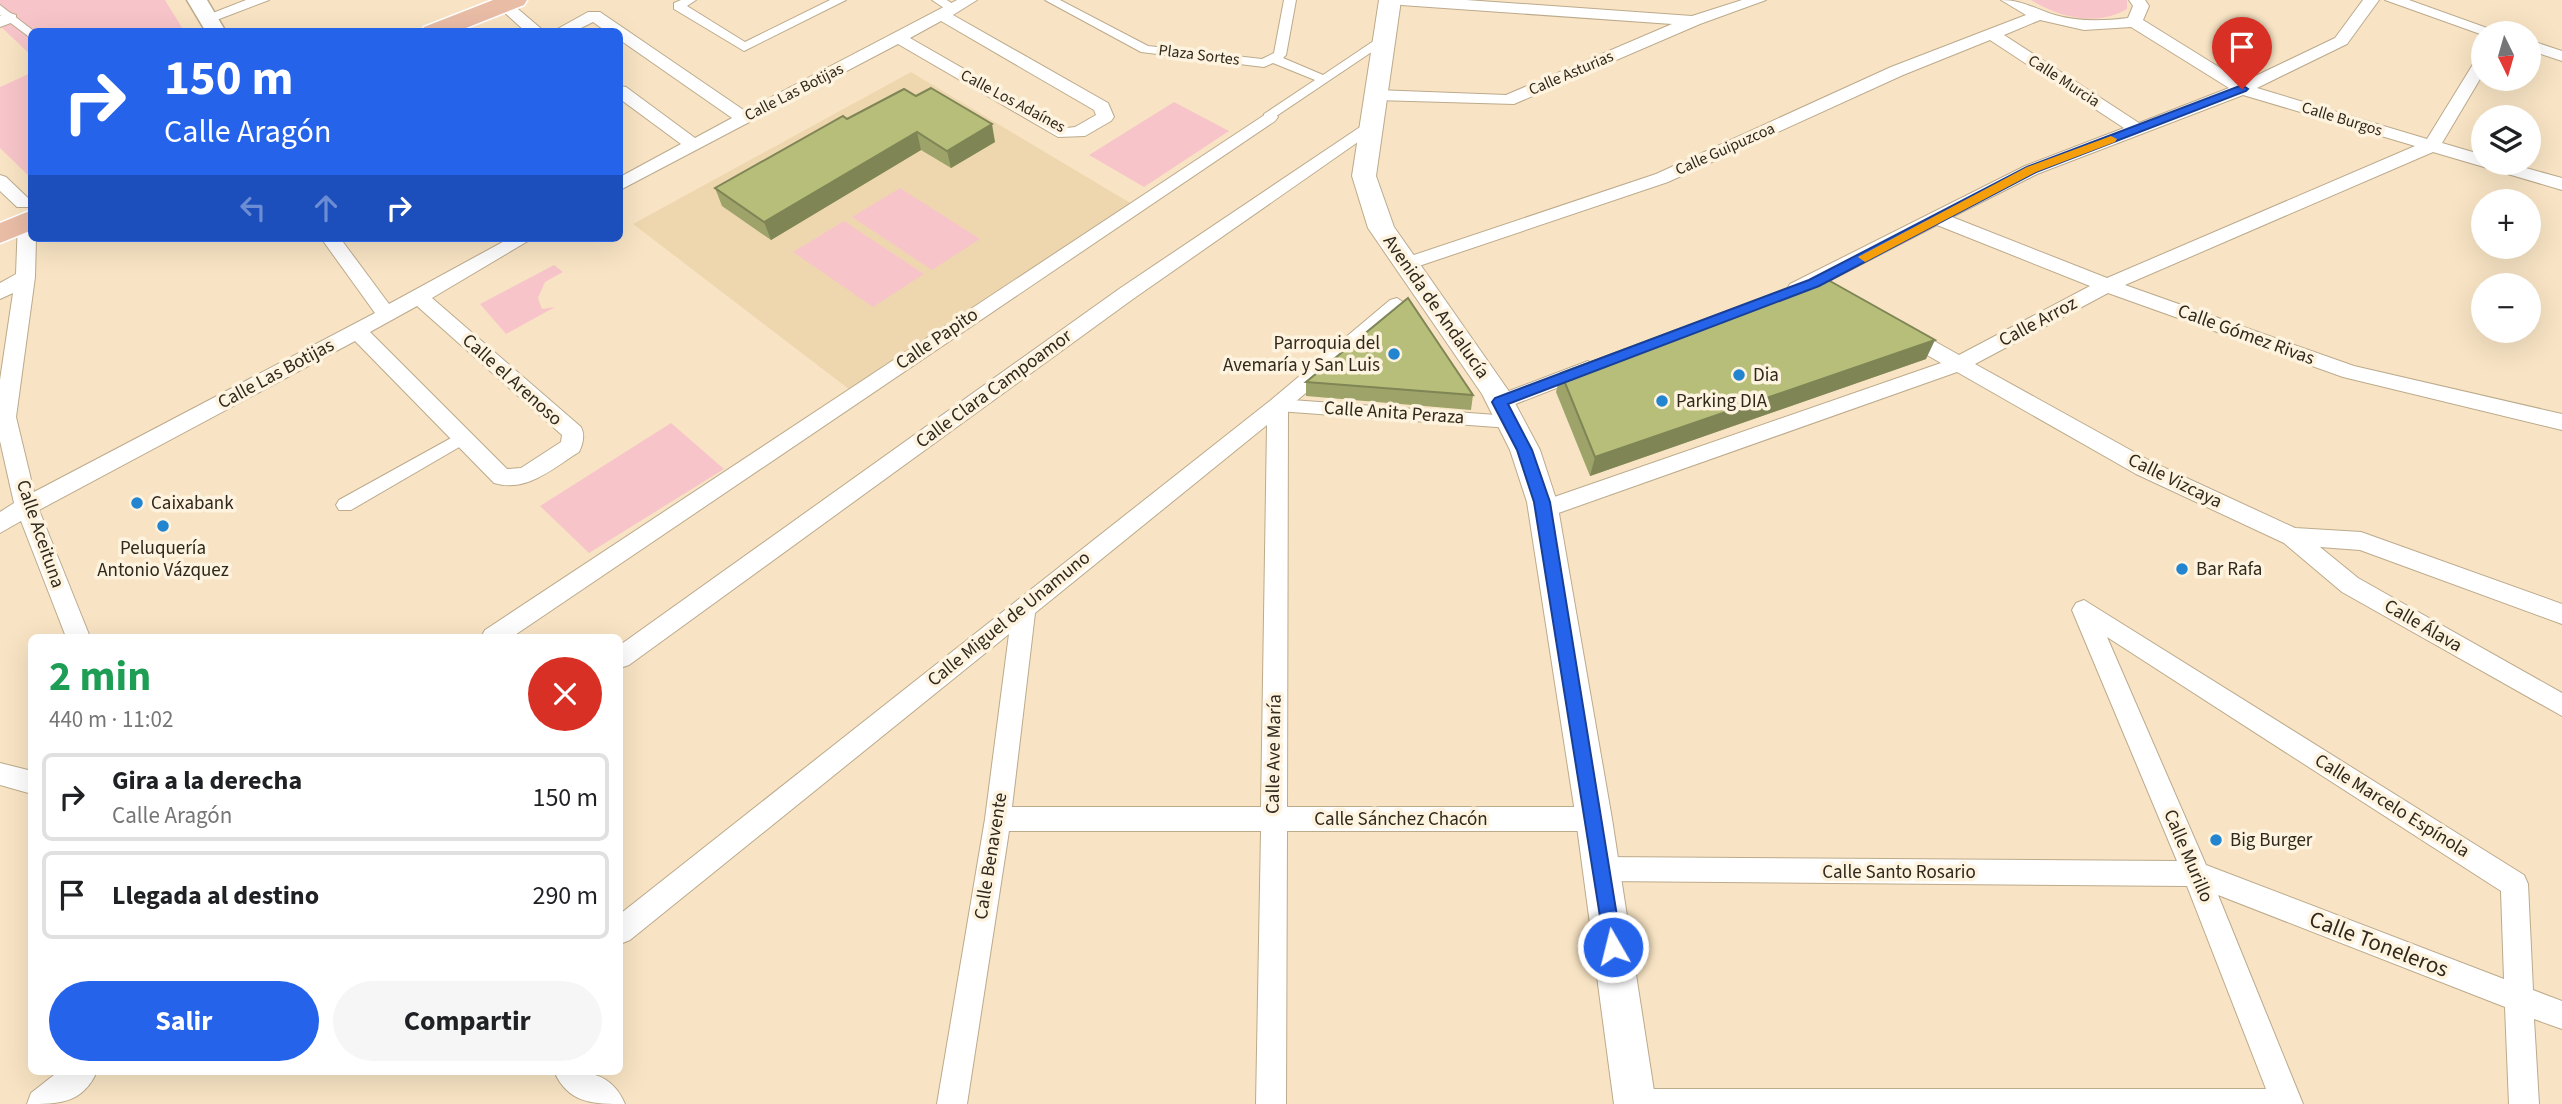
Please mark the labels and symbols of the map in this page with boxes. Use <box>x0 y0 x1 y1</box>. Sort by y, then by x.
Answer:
pin <box>2212 17 2272 89</box>
north arrow <box>2471 21 2541 91</box>
street label: Plaza Sortes <box>1157 39 1241 71</box>
street label: Calle Asturias <box>1525 45 1617 101</box>
street label: Calle Murcia <box>2024 50 2104 112</box>
street label: Calle Las Botijas <box>741 58 847 126</box>
street label: Calle Los Adaínes <box>957 64 1069 138</box>
street label: Calle Burgos <box>2299 96 2385 142</box>
street label: Calle Guipuzcoa <box>1672 117 1778 181</box>
street label: Avenida de Andalucía <box>1376 230 1496 384</box>
street label: Calle Arroz <box>1994 290 2082 354</box>
street label: Calle Gómez Rivas <box>2174 298 2318 372</box>
street label: Calle Papito <box>890 301 984 377</box>
street label: Calle Clara Campoamor <box>910 323 1078 455</box>
street label: Calle el Arenoso <box>456 328 568 432</box>
place label: Parroquia del Avemaría y San Luis <box>1223 330 1380 379</box>
street label: Calle Las Botijas <box>213 332 339 416</box>
marker: Parroquia del Avemaría y San Luis <box>1386 346 1402 362</box>
place label: Dia <box>1753 362 1779 389</box>
marker: Dia <box>1731 367 1747 383</box>
place label: Parking DIA <box>1676 388 1768 415</box>
marker: Parking DIA <box>1654 393 1670 409</box>
street label: Calle Anita Peraza <box>1323 395 1465 431</box>
street label: Calle Vizcaya <box>2123 447 2227 515</box>
street label: Calle Aceituna <box>9 476 71 592</box>
place label: Caixabank <box>151 490 234 517</box>
marker: Caixabank <box>129 495 145 511</box>
marker: Peluquería Antonio Vázquez <box>155 518 171 534</box>
place label: Peluquería Antonio Vázquez <box>97 535 229 584</box>
street label: Calle Miguel de Unamuno <box>922 545 1096 693</box>
place label: Bar Rafa <box>2196 556 2262 583</box>
marker: Bar Rafa <box>2174 561 2190 577</box>
street label: Calle Álava <box>2379 593 2467 659</box>
street label: Calle Ave María <box>1259 694 1289 814</box>
street label: Calle Marcelo Espínola <box>2309 747 2475 865</box>
street label: Calle Benavente <box>968 791 1014 921</box>
street label: Calle Murillo <box>2156 805 2220 907</box>
street label: Calle Sánchez Chacón <box>1314 806 1488 833</box>
place label: Big Burger <box>2230 827 2313 854</box>
marker: Big Burger <box>2208 832 2224 848</box>
street label: Calle Santo Rosario <box>1822 859 1976 886</box>
street label: Calle Toneleros <box>2305 902 2453 986</box>
position arrow <box>1576 910 1650 984</box>

